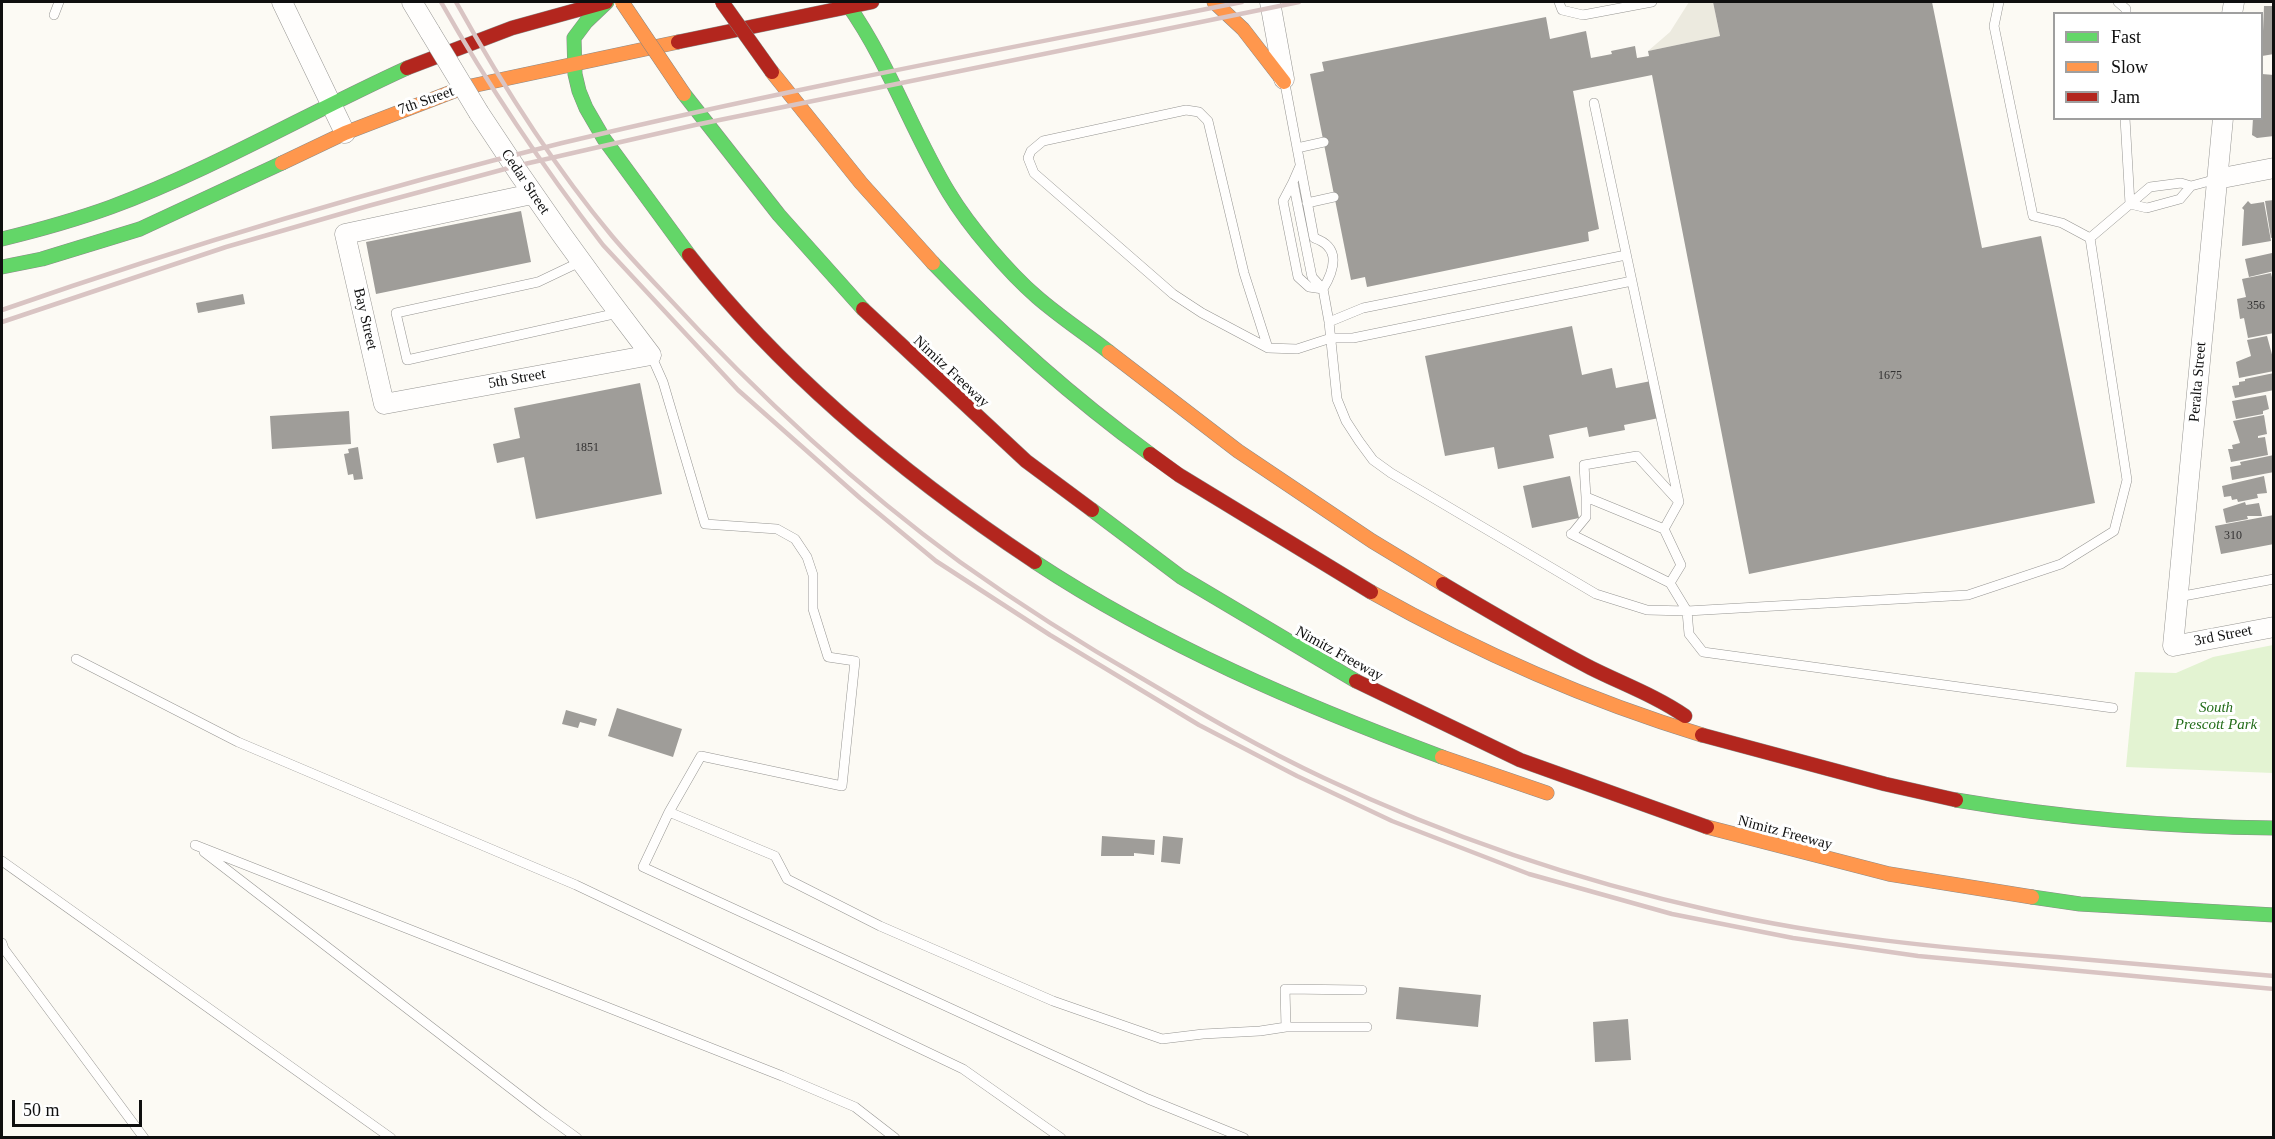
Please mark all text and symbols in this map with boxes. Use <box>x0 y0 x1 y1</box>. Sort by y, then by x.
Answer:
legend <box>2053 12 2263 120</box>
text: Fast <box>2111 27 2141 47</box>
text: Slow <box>2111 57 2148 77</box>
street label: 7th Street <box>396 83 456 119</box>
text: Jam <box>2111 87 2140 107</box>
street label: Cedar Street <box>497 146 553 218</box>
street label: Bay Street <box>349 286 381 352</box>
house number: 356 <box>2247 299 2265 313</box>
street label: Nimitz Freeway <box>909 332 993 412</box>
street label: Peralta Street <box>2186 341 2210 423</box>
street label: 5th Street <box>487 365 547 393</box>
house number: 1675 <box>1878 369 1902 383</box>
house number: 1851 <box>575 441 599 455</box>
house number: 310 <box>2224 529 2242 543</box>
street label: 3rd Street <box>2192 622 2254 650</box>
street label: Nimitz Freeway <box>1292 623 1386 685</box>
park label: South Prescott Park <box>2175 699 2257 734</box>
street label: Nimitz Freeway <box>1736 812 1834 854</box>
scale bar <box>15 1088 146 1126</box>
text: 50 m <box>23 1100 60 1120</box>

